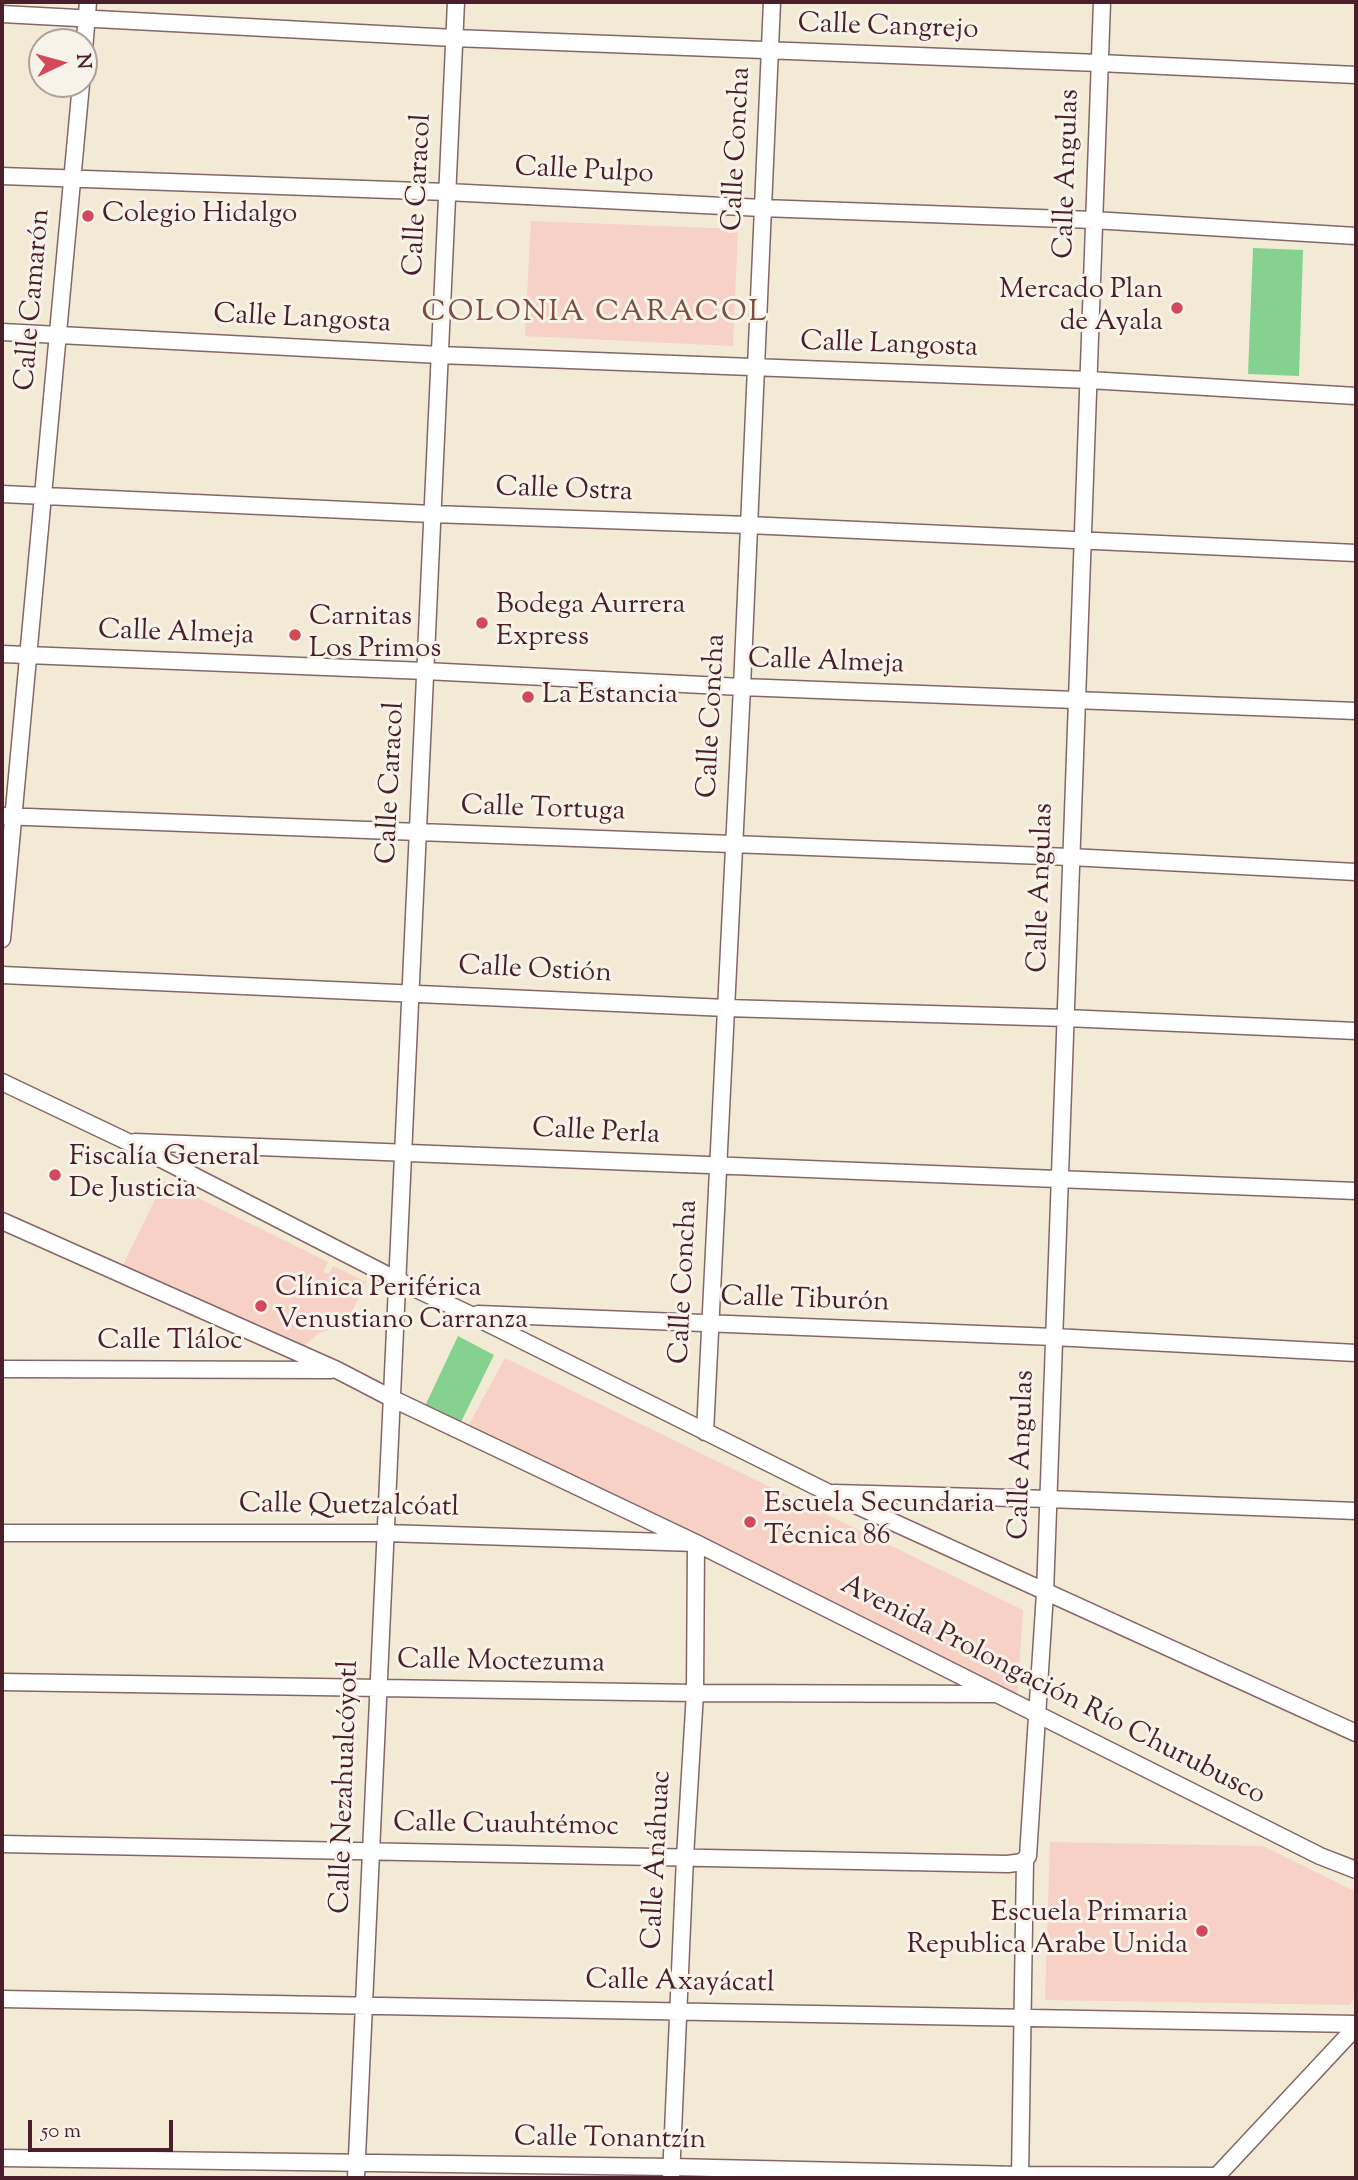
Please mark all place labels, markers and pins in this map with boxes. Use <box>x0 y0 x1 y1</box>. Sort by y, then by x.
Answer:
place label: Colegio Hidalgo <box>102 199 297 233</box>
marker: Colegio Hidalgo <box>80 208 96 224</box>
place label: Mercado Plan de Ayala <box>999 275 1163 341</box>
marker: Mercado Plan de Ayala <box>1169 300 1185 316</box>
place label: Bodega Aurrera Express <box>496 590 685 656</box>
place label: Carnitas Los Primos <box>309 602 441 668</box>
marker: Bodega Aurrera Express <box>474 615 490 631</box>
marker: Carnitas Los Primos <box>287 627 303 643</box>
place label: La Estancia <box>542 680 678 714</box>
marker: La Estancia <box>520 689 536 705</box>
place label: Fiscalía General De Justicia <box>69 1142 260 1208</box>
marker: Fiscalía General De Justicia <box>47 1167 63 1183</box>
place label: Clínica Periférica Venustiano Carranza <box>275 1273 528 1339</box>
marker: Clínica Periférica Venustiano Carranza <box>253 1298 269 1314</box>
place label: Escuela Secundaria Técnica 86 <box>764 1489 995 1555</box>
marker: Escuela Secundaria Técnica 86 <box>742 1514 758 1530</box>
place label: Escuela Primaria Republica Arabe Unida <box>907 1898 1188 1964</box>
marker: Escuela Primaria Republica Arabe Unida <box>1194 1923 1210 1939</box>

